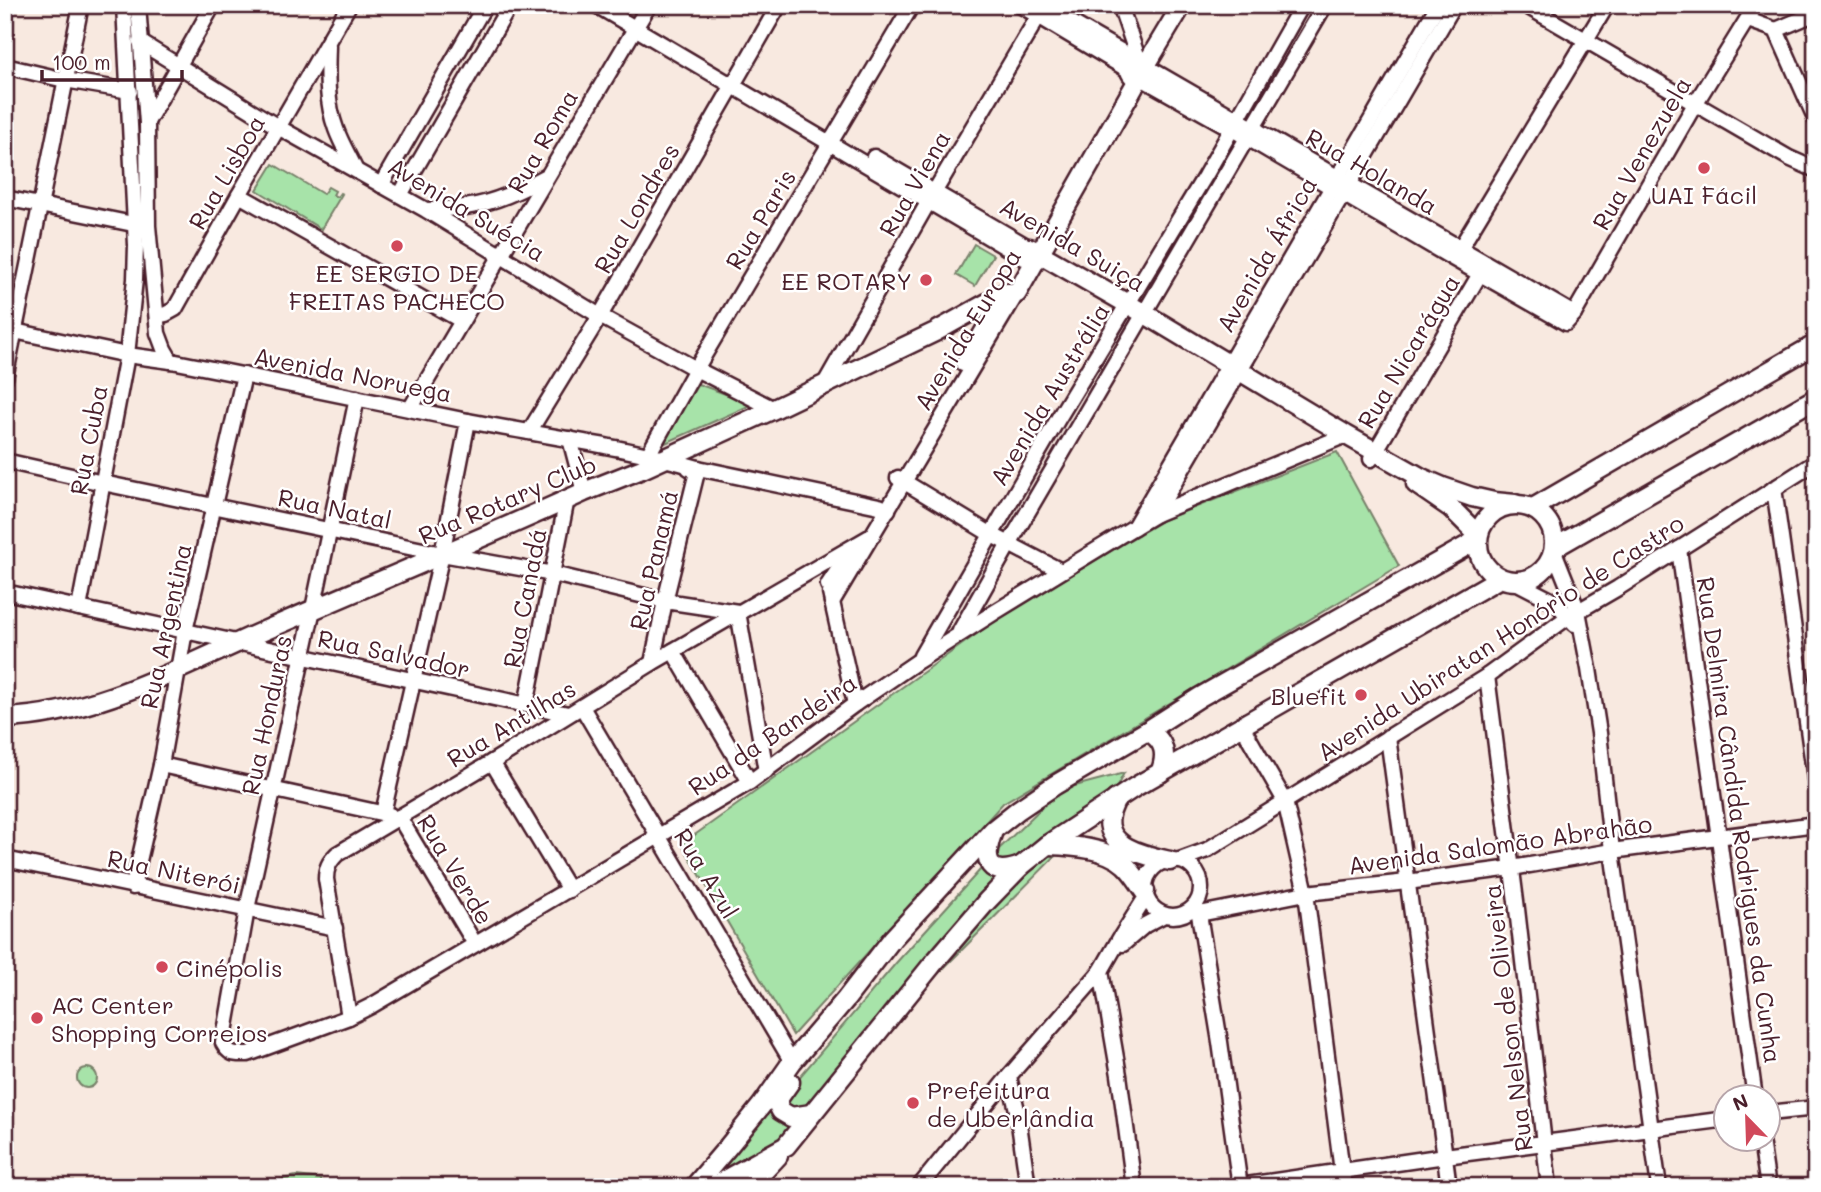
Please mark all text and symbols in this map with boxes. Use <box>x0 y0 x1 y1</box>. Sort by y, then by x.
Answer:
scale bar <box>42 38 182 82</box>
text: 100 m <box>52 48 111 75</box>
street label: Rua Venezuela <box>1585 71 1697 235</box>
street label: Rua Roma <box>500 84 584 198</box>
street label: Rua Lisboa <box>181 109 271 235</box>
street label: Rua Holanda <box>1301 121 1443 221</box>
street label: Rua Viena <box>871 125 957 241</box>
street label: Rua Londres <box>586 137 686 279</box>
street label: Avenida Suécia <box>383 150 551 268</box>
marker: UAI Fácil <box>1696 160 1712 176</box>
street label: Rua Paris <box>718 163 802 275</box>
street label: Avenida África <box>1209 171 1323 337</box>
place label: UAI Fácil <box>1651 179 1757 210</box>
street label: Avenida Suiça <box>995 190 1151 298</box>
marker: EE SERGIO DE FREITAS PACHECO <box>389 238 405 254</box>
street label: Avenida Europa <box>907 243 1027 415</box>
place label: EE SERGIO DE FREITAS PACHECO <box>289 257 505 316</box>
place label: EE ROTARY <box>781 265 912 296</box>
street label: Rua Nicarágua <box>1350 268 1466 434</box>
marker: EE ROTARY <box>918 272 934 288</box>
street label: Avenida Austrália <box>982 297 1116 491</box>
street label: Avenida Noruega <box>251 340 455 408</box>
street label: Rua Cuba <box>62 382 114 498</box>
street label: Rua Rotary Club <box>413 448 601 550</box>
street label: Rua Natal <box>275 481 395 535</box>
street label: Rua Panamá <box>622 487 684 633</box>
street label: Avenida Ubiratan Honório de Castro <box>1311 507 1689 767</box>
street label: Rua Canadá <box>495 526 553 670</box>
street label: Rua Argentina <box>132 541 198 711</box>
street label: Rua Delmira Cândida Rodrigues da Cunha <box>1690 575 1790 1065</box>
street label: Rua Salvador <box>315 622 473 684</box>
street label: Rua Honduras <box>234 632 298 798</box>
street label: Rua da Bandeira <box>682 666 862 802</box>
street label: Rua Antilhas <box>441 672 581 774</box>
place label: Bluefit <box>1271 680 1347 711</box>
marker: Bluefit <box>1353 687 1369 703</box>
street label: Avenida Salomão Abrahão <box>1346 807 1654 881</box>
street label: Rua Verde <box>411 808 501 930</box>
street label: Rua Azul <box>668 822 746 924</box>
street label: Rua Niterói <box>105 842 243 900</box>
street label: Rua Nelson de Oliveira <box>1475 883 1539 1153</box>
place label: Cinépolis <box>176 952 283 983</box>
marker: Cinépolis <box>154 959 170 975</box>
place label: AC Center Shopping Correios <box>51 989 268 1048</box>
marker: AC Center Shopping Correios <box>29 1010 45 1026</box>
place label: Prefeitura de Uberlândia <box>927 1074 1095 1133</box>
north arrow <box>1713 1084 1783 1154</box>
text: N <box>1729 1088 1752 1116</box>
marker: Prefeitura de Uberlândia <box>905 1095 921 1111</box>

